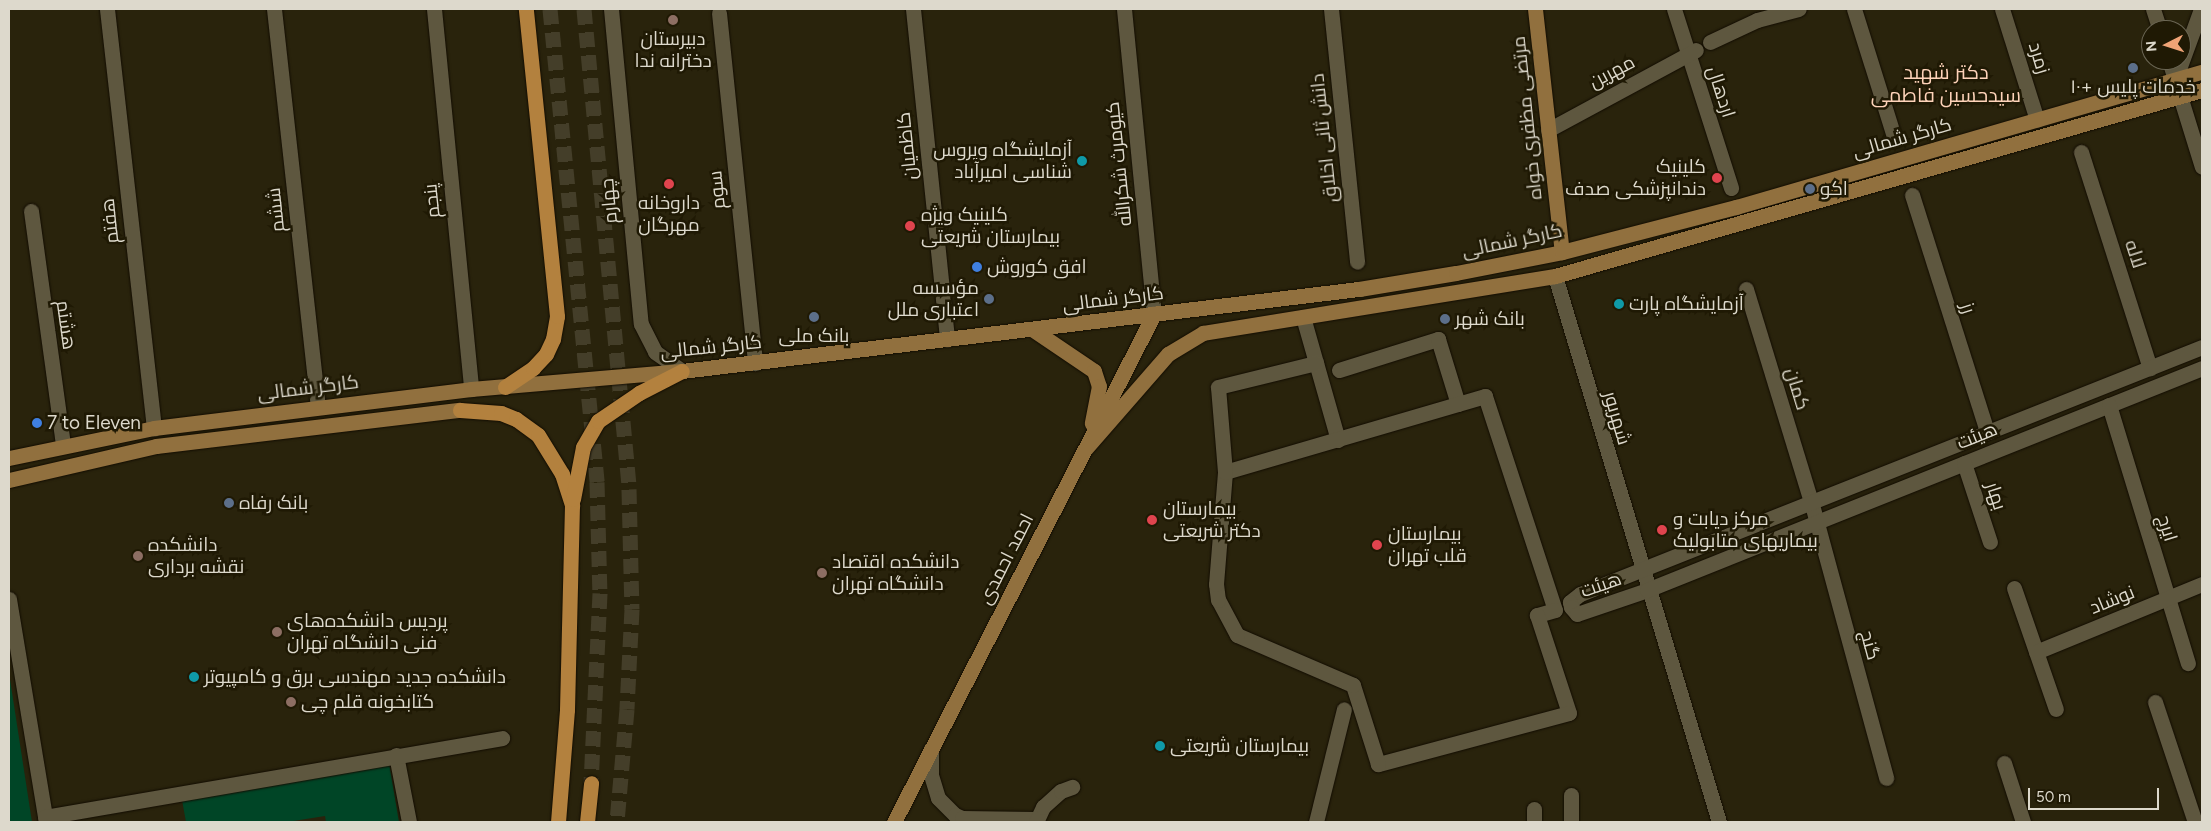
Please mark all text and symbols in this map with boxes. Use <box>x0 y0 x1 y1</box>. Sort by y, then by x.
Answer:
marker: دبیرستان دخترانه ندا <box>667 14 679 26</box>
north arrow <box>2141 20 2191 70</box>
place label: دبیرستان دخترانه ندا <box>634 28 712 72</box>
street label: مرتضی مظفری خواه <box>1507 35 1547 201</box>
street label: زمرد <box>2023 39 2055 77</box>
text: N <box>2143 40 2160 52</box>
street label: مهرین <box>1585 50 1639 94</box>
district label: دکتر شهید سیدحسین فاطمی <box>1871 60 2021 107</box>
marker: خدمات پلیس +۱۰ <box>2127 62 2139 74</box>
street label: اردهال <box>1702 63 1740 121</box>
street label: دانش ثانی اخلاق <box>1306 72 1342 204</box>
place label: خدمات پلیس +۱۰ <box>2070 76 2196 98</box>
street label: کیومرث شکرالله <box>1101 101 1137 227</box>
street label: کاظمیان <box>892 111 922 181</box>
street label: کارگر شمالی <box>1850 113 1954 163</box>
place label: آزمایشگاه ویروس شناسی امیرآباد <box>933 139 1072 183</box>
marker: آزمایشگاه ویروس شناسی امیرآباد <box>1076 155 1088 167</box>
place label: کلینیک دندانپزشکی صدف <box>1565 156 1706 200</box>
street label: سوم <box>704 170 730 210</box>
marker: کلینیک دندانپزشکی صدف <box>1710 171 1724 185</box>
street label: چهارم <box>596 177 622 225</box>
marker: داروخانه مهرگان <box>663 178 675 190</box>
place label: اکو <box>1820 178 1848 200</box>
street label: پنجم <box>419 183 445 219</box>
marker: اکو <box>1804 183 1816 195</box>
street label: ششم <box>262 187 290 233</box>
place label: داروخانه مهرگان <box>638 192 700 236</box>
street label: هفتم <box>96 197 124 245</box>
place label: کلینیک ویژه بیمارستان شریعتی <box>921 204 1060 248</box>
marker: کلینیک ویژه بیمارستان شریعتی <box>903 219 917 233</box>
street label: کارگر شمالی <box>1460 219 1564 263</box>
street label: لاله <box>2120 237 2150 271</box>
place label: افق کوروش <box>987 256 1087 278</box>
marker: افق کوروش <box>971 261 983 273</box>
place label: مؤسسه اعتباری ملل <box>888 277 979 321</box>
street label: کارگر شمالی <box>1061 281 1165 317</box>
marker: مؤسسه اعتباری ملل <box>983 293 995 305</box>
place label: آزمایشگاه پارت <box>1629 293 1744 315</box>
marker: آزمایشگاه پارت <box>1613 298 1625 310</box>
street label: هشتم <box>51 299 81 351</box>
street label: رز <box>1956 300 1980 316</box>
place label: بانک شهر <box>1455 308 1525 330</box>
marker: بانک ملی <box>808 311 820 323</box>
marker: بانک شهر <box>1439 313 1451 325</box>
place label: بانک ملی <box>779 325 849 347</box>
street label: کارگر شمالی <box>659 330 763 364</box>
street label: کمان <box>1780 365 1814 413</box>
street label: کارگر شمالی <box>256 370 360 406</box>
street label: شهریور <box>1598 388 1636 448</box>
place label: 7 to Eleven <box>47 412 141 434</box>
marker: 7 to Eleven <box>31 417 43 429</box>
street label: هیئت <box>1953 418 2001 454</box>
street label: بهار <box>1981 479 2011 513</box>
place label: بانک رفاه <box>239 492 308 514</box>
marker: بانک رفاه <box>223 497 235 509</box>
place label: بیمارستان دکتر شریعتی <box>1163 498 1261 542</box>
place label: مرکز دیابت و بیماریهای متابولیک <box>1673 508 1818 552</box>
street label: احمد احمدی <box>973 510 1039 608</box>
street label: ایرج <box>2152 512 2182 544</box>
marker: بیمارستان دکتر شریعتی <box>1145 513 1159 527</box>
place label: بیمارستان قلب تهران <box>1388 523 1467 567</box>
marker: مرکز دیابت و بیماریهای متابولیک <box>1655 523 1669 537</box>
place label: دانشکده نقشه برداری <box>148 534 244 578</box>
marker: بیمارستان قلب تهران <box>1370 538 1384 552</box>
marker: دانشکده نقشه برداری <box>132 550 144 562</box>
place label: دانشکده اقتصاد دانشگاه تهران <box>832 551 959 595</box>
marker: دانشکده اقتصاد دانشگاه تهران <box>816 567 828 579</box>
street label: هیئت <box>1578 567 1624 603</box>
street label: نوشاد <box>2086 581 2138 619</box>
place label: پردیس دانشکده‌های فنی دانشگاه تهران <box>287 610 448 654</box>
marker: پردیس دانشکده‌های فنی دانشگاه تهران <box>271 626 283 638</box>
street label: گنج <box>1855 627 1885 663</box>
place label: دانشکده جدید مهندسی برق و کامپیوتر <box>204 666 506 688</box>
marker: دانشکده جدید مهندسی برق و کامپیوتر <box>188 671 200 683</box>
place label: کتابخونه قلم چی <box>301 691 434 713</box>
marker: کتابخونه قلم چی <box>285 696 297 708</box>
place label: بیمارستان شریعتی <box>1170 735 1309 757</box>
marker: بیمارستان شریعتی <box>1154 740 1166 752</box>
scale bar <box>2031 778 2162 810</box>
text: 50 m <box>2036 788 2071 806</box>

